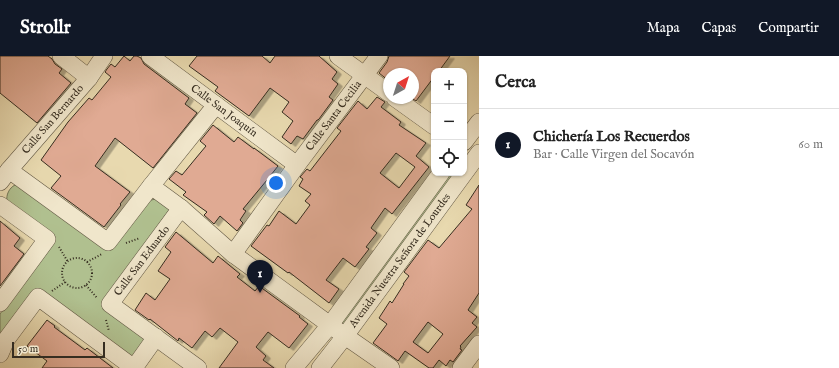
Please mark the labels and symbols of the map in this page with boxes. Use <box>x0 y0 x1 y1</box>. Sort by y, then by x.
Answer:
north arrow <box>383 68 419 104</box>
street label: Calle Santa Cecilia <box>303 78 365 154</box>
street label: Calle San Joaquín <box>188 81 260 140</box>
street label: Calle San Bernardo <box>19 82 87 157</box>
your location <box>266 173 286 193</box>
street label: Avenida Nuestra Señora de Lourdes <box>346 191 454 331</box>
street label: Calle San Eduardo <box>111 223 173 299</box>
pin: 1 <box>247 260 273 293</box>
scale bar <box>12 340 105 359</box>

